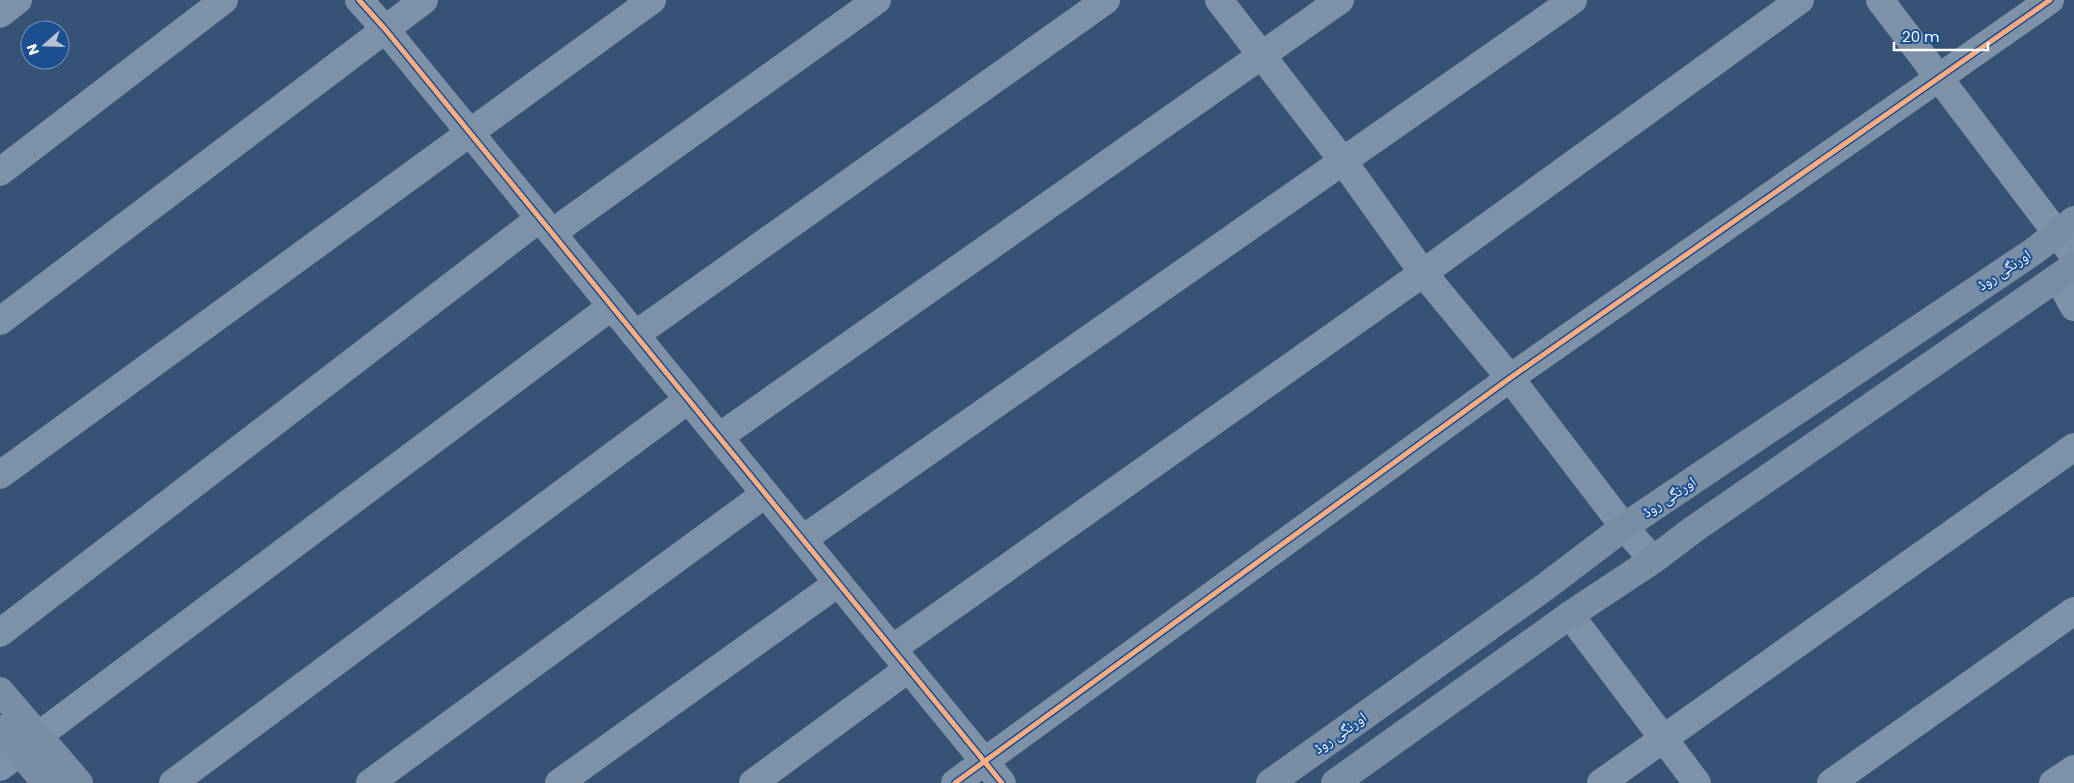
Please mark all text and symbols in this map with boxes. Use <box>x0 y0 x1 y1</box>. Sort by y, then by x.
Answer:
north arrow <box>20 20 70 70</box>
scale bar <box>1894 20 1988 52</box>
text: 20 m <box>1902 26 1940 47</box>
text: N <box>22 41 44 58</box>
street label: اورنگی روڈ <box>1973 244 2035 295</box>
street label: اورنگی روڈ <box>1638 471 1700 522</box>
street label: اورنگی روڈ <box>1309 707 1371 759</box>

